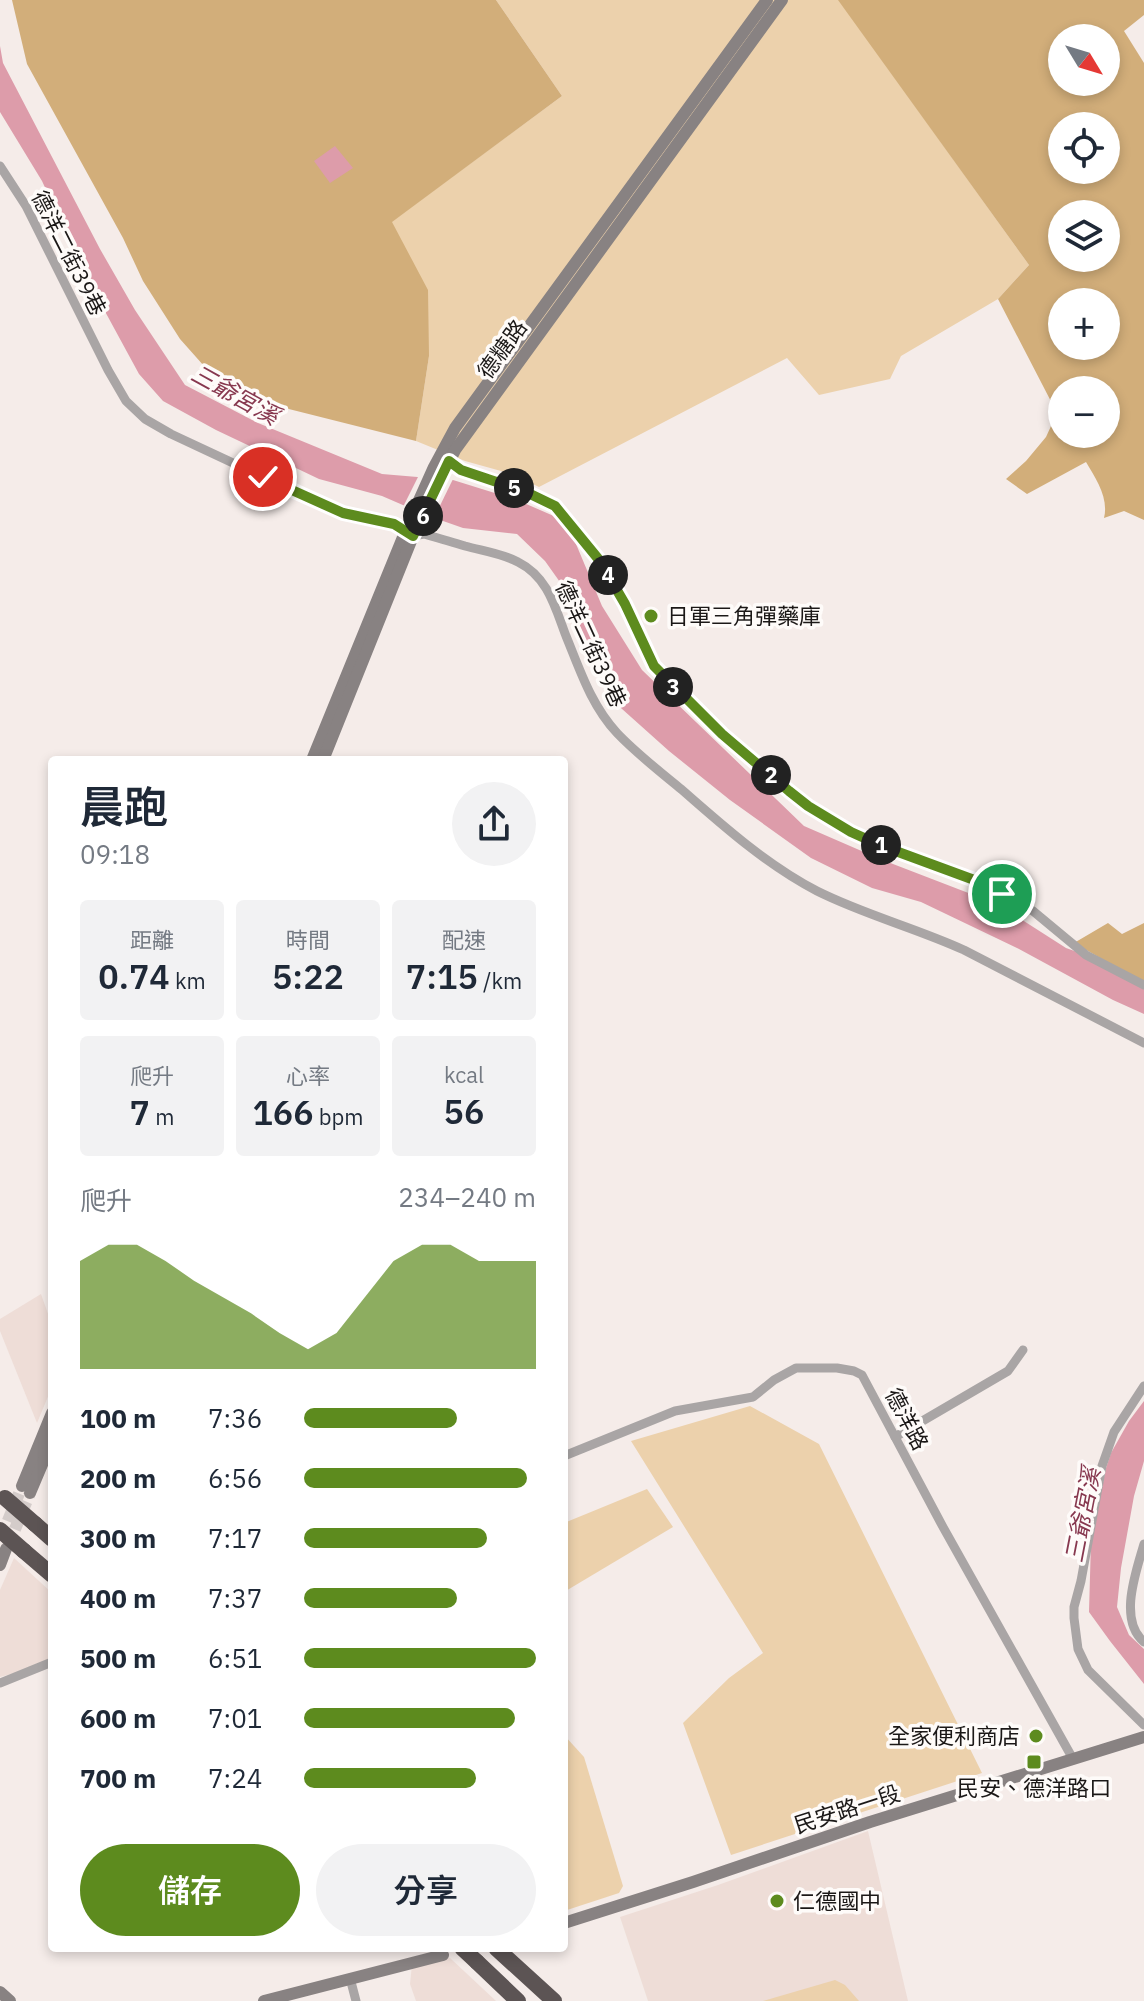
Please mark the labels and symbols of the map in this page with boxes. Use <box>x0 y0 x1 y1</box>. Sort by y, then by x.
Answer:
north arrow <box>1048 24 1120 96</box>
street label: 德洋二街39巷 <box>26 185 113 320</box>
street label: 德糖路 <box>470 313 533 384</box>
water label: 三爺宮溪 <box>186 357 288 433</box>
pin <box>229 443 297 511</box>
pin: 5 <box>494 468 534 508</box>
pin: 6 <box>403 496 443 536</box>
pin: 4 <box>588 555 628 595</box>
street label: 德洋二街39巷 <box>549 576 633 712</box>
place label: 日軍三角彈藥庫 <box>667 601 821 630</box>
marker: 日軍三角彈藥庫 <box>642 607 660 625</box>
pin: 3 <box>653 667 693 707</box>
pin: 2 <box>751 755 791 795</box>
pin: 1 <box>861 825 901 865</box>
pin <box>968 860 1036 928</box>
street label: 德洋路 <box>879 1383 936 1455</box>
water label: 三爺宮溪 <box>1057 1462 1107 1565</box>
place label: 全家便利商店 <box>888 1721 1020 1750</box>
marker: 全家便利商店 <box>1027 1727 1045 1745</box>
marker: 民安、德洋路口 <box>1025 1753 1043 1771</box>
place label: 民安、德洋路口 <box>957 1773 1111 1802</box>
street label: 民安路一段 <box>790 1778 904 1839</box>
place label: 仁德國中 <box>793 1886 881 1915</box>
marker: 仁德國中 <box>768 1892 786 1910</box>

